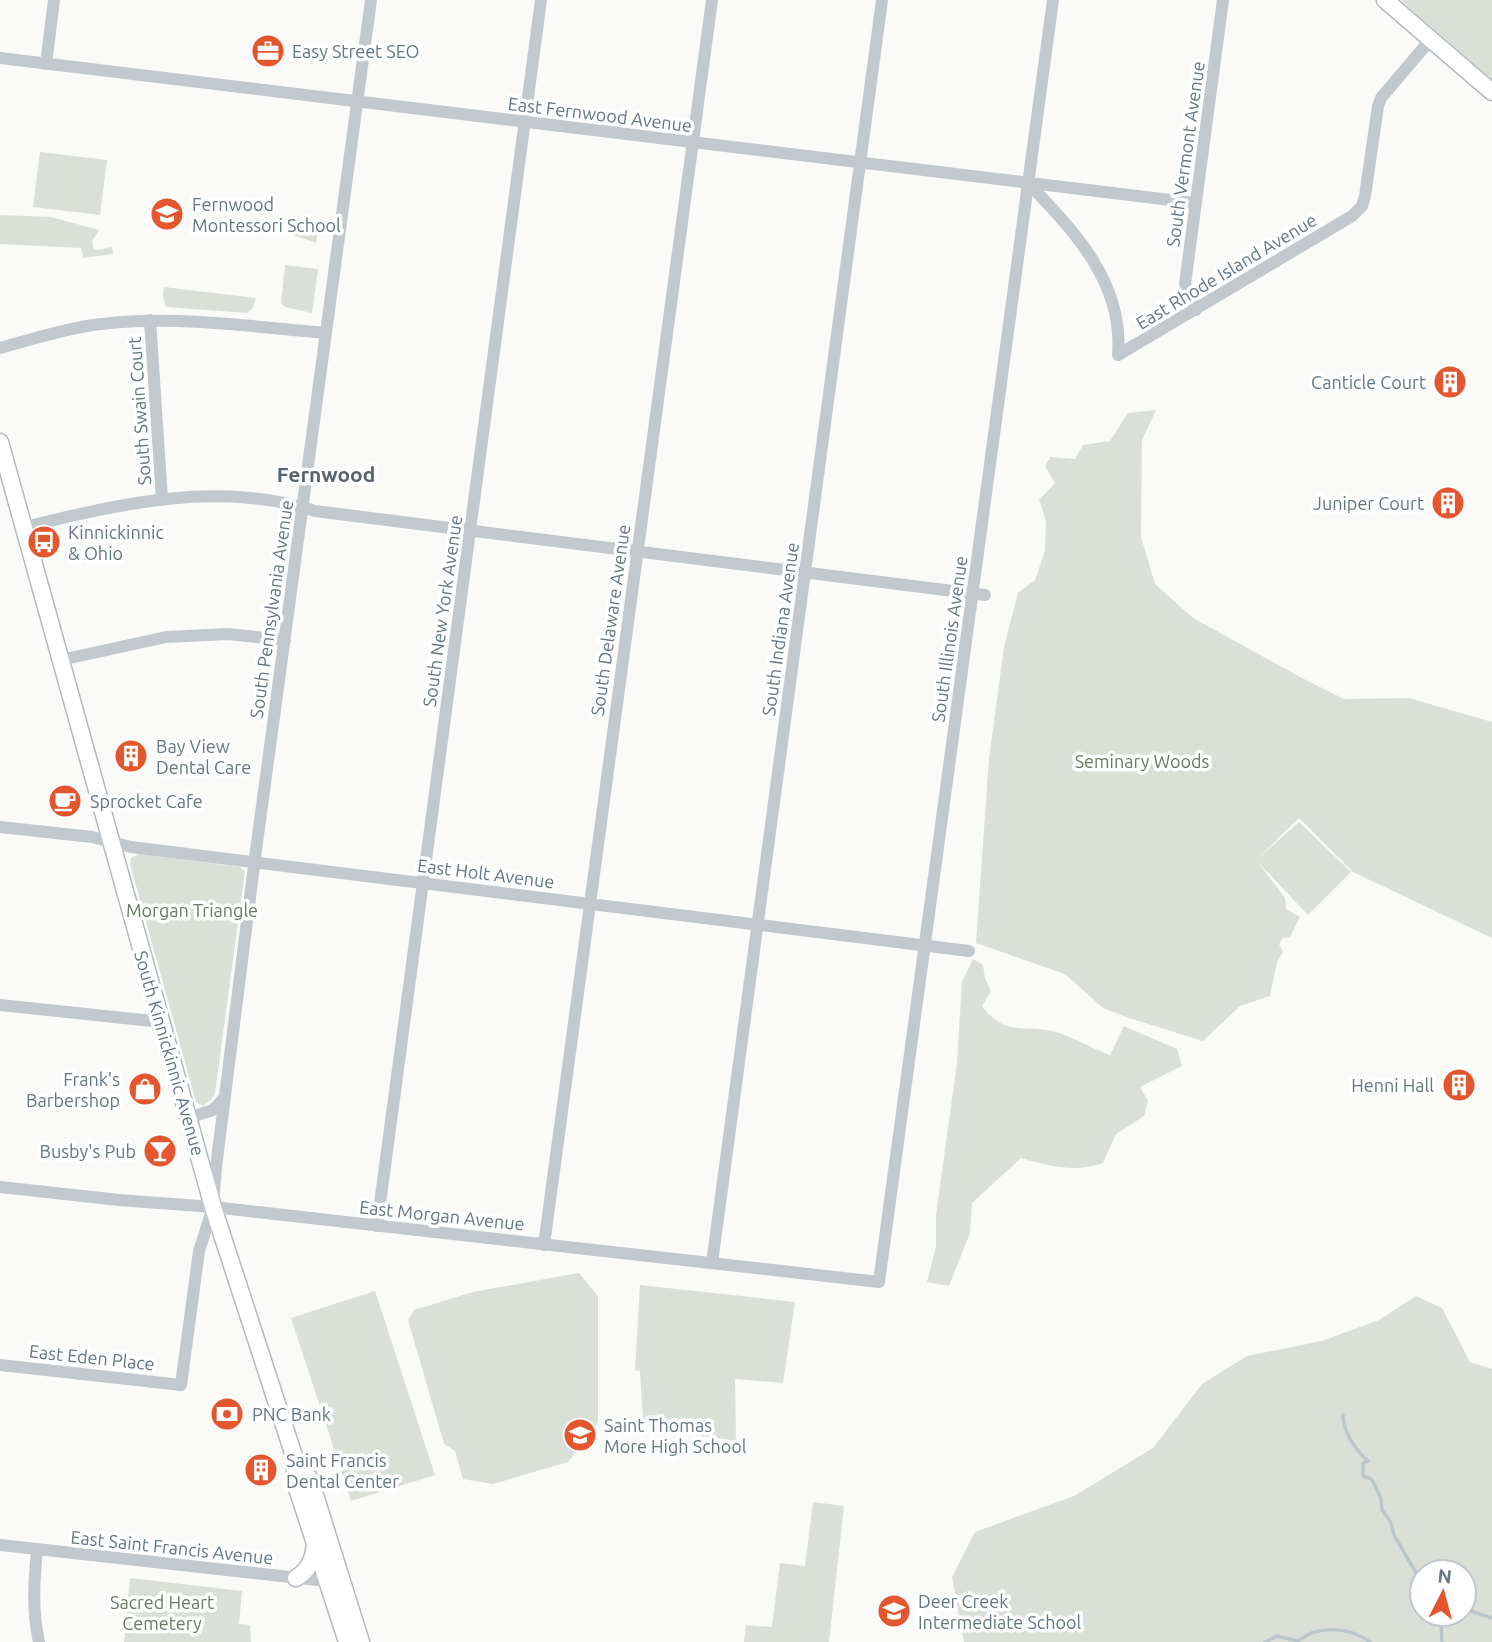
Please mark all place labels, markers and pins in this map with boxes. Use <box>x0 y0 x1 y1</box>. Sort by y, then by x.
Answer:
office icon: Easy Street SEO <box>249 32 287 70</box>
place label: Easy Street SEO <box>292 41 420 61</box>
place label: Fernwood Montessori School <box>192 194 341 235</box>
school or university icon: Fernwood Montessori School <box>148 195 186 233</box>
building icon: Canticle Court <box>1431 363 1469 401</box>
place label: Canticle Court <box>1311 372 1426 392</box>
building icon: Juniper Court <box>1429 484 1467 522</box>
place label: Juniper Court <box>1313 493 1424 513</box>
place label: Kinnickinnic & Ohio <box>68 522 164 563</box>
bus stop icon: Kinnickinnic & Ohio <box>25 523 63 561</box>
place label: Bay View Dental Care <box>156 736 251 777</box>
building icon: Bay View Dental Care <box>112 737 150 775</box>
cafe icon: Sprocket Cafe <box>46 782 84 820</box>
place label: Sprocket Cafe <box>90 791 203 811</box>
building icon: Henni Hall <box>1440 1066 1478 1104</box>
place label: Frank's Barbershop <box>26 1069 120 1110</box>
shop icon: Frank's Barbershop <box>126 1070 164 1108</box>
place label: Henni Hall <box>1351 1075 1434 1095</box>
bar icon: Busby's Pub <box>141 1132 179 1170</box>
place label: Busby's Pub <box>39 1141 136 1161</box>
bank icon: PNC Bank <box>208 1395 246 1433</box>
place label: PNC Bank <box>252 1404 331 1424</box>
place label: Saint Thomas More High School <box>604 1415 747 1456</box>
school or university icon: Saint Thomas More High School <box>561 1416 599 1454</box>
place label: Saint Francis Dental Center <box>286 1450 399 1491</box>
building icon: Saint Francis Dental Center <box>242 1451 280 1489</box>
place label: Deer Creek Intermediate School <box>918 1591 1082 1632</box>
school or university icon: Deer Creek Intermediate School <box>875 1592 913 1630</box>

